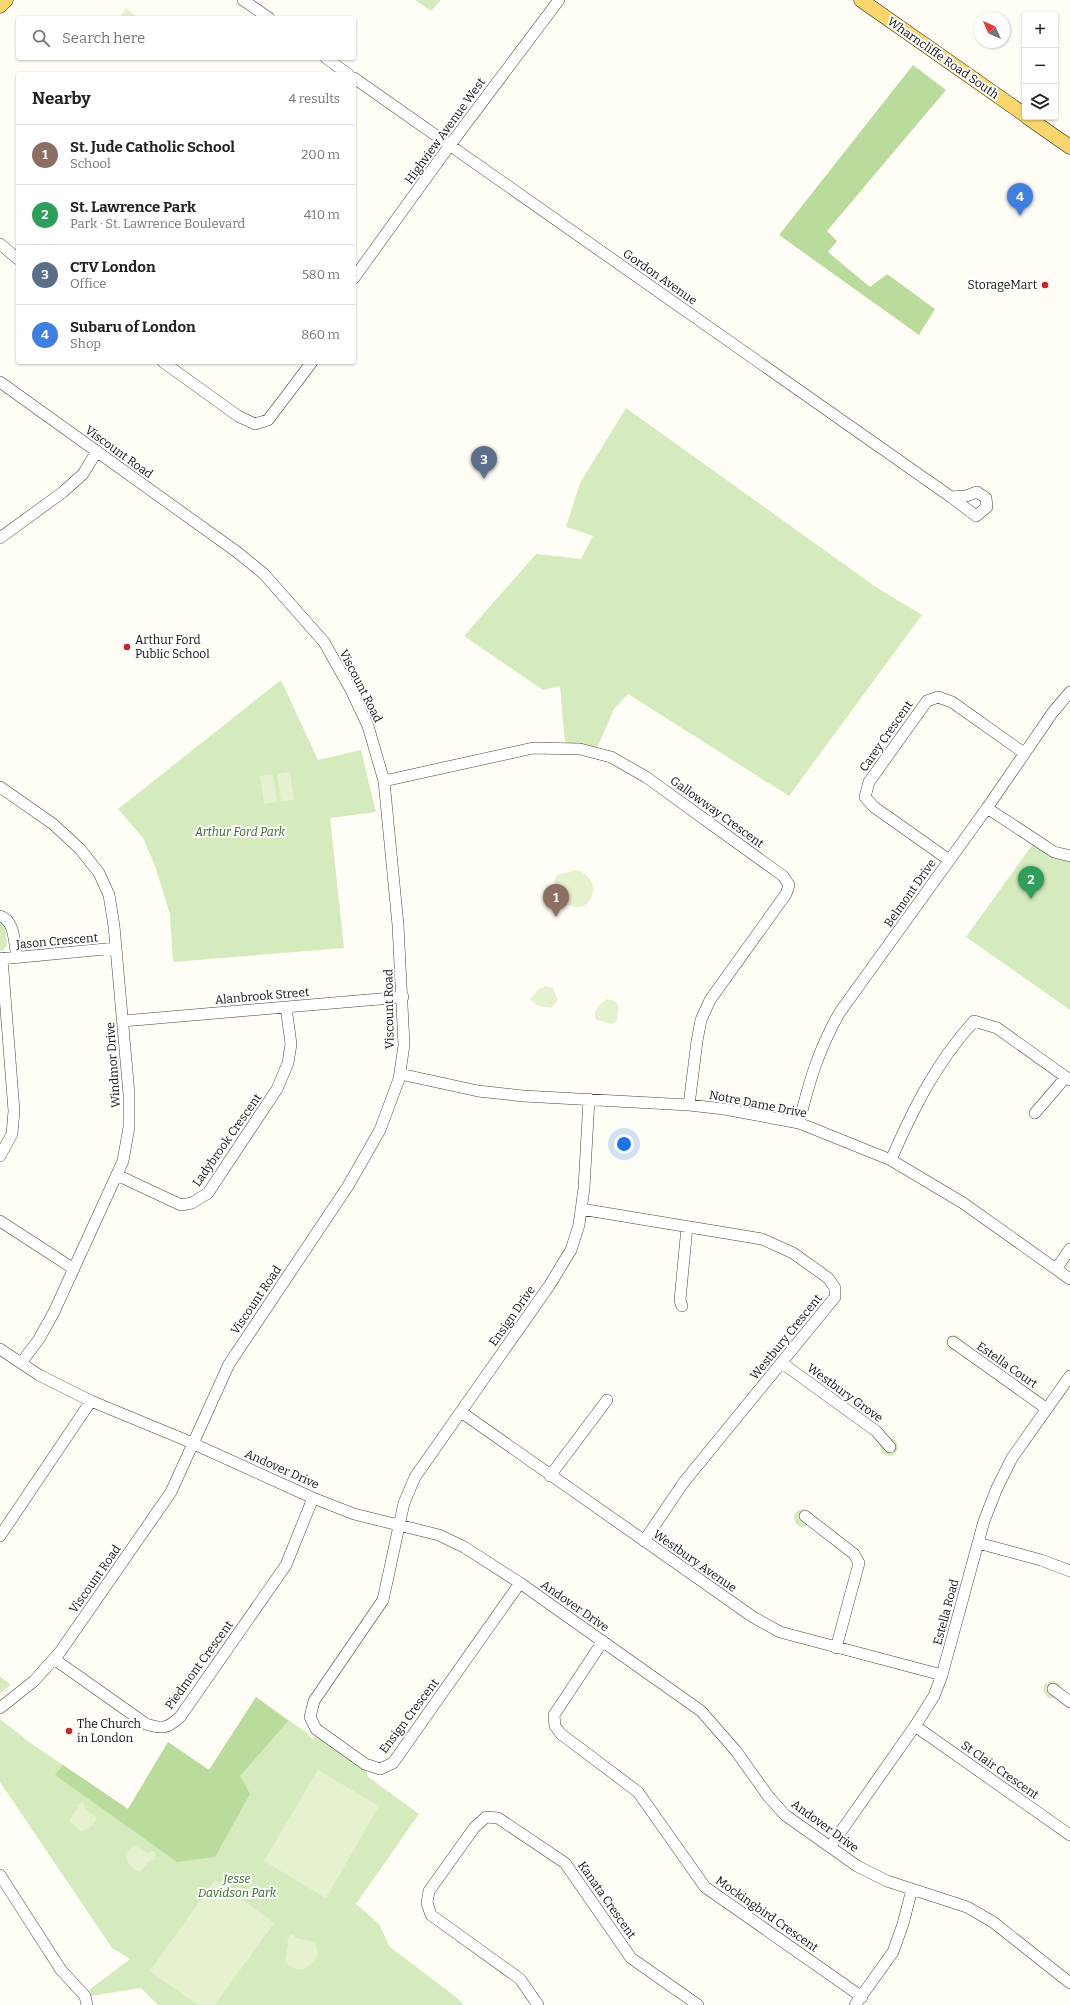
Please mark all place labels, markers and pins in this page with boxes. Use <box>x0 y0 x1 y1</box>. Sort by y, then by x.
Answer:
pin: 4 <box>1007 183 1033 216</box>
place label: StorageMart <box>968 278 1038 292</box>
marker: StorageMart <box>1040 280 1050 290</box>
pin: 3 <box>471 446 497 479</box>
place label: Arthur Ford Public School <box>135 633 210 661</box>
marker: Arthur Ford Public School <box>122 642 132 652</box>
pin: 2 <box>1018 866 1044 899</box>
pin: 1 <box>543 884 569 917</box>
place label: The Church in London <box>77 1717 142 1745</box>
marker: The Church in London <box>64 1726 74 1736</box>

